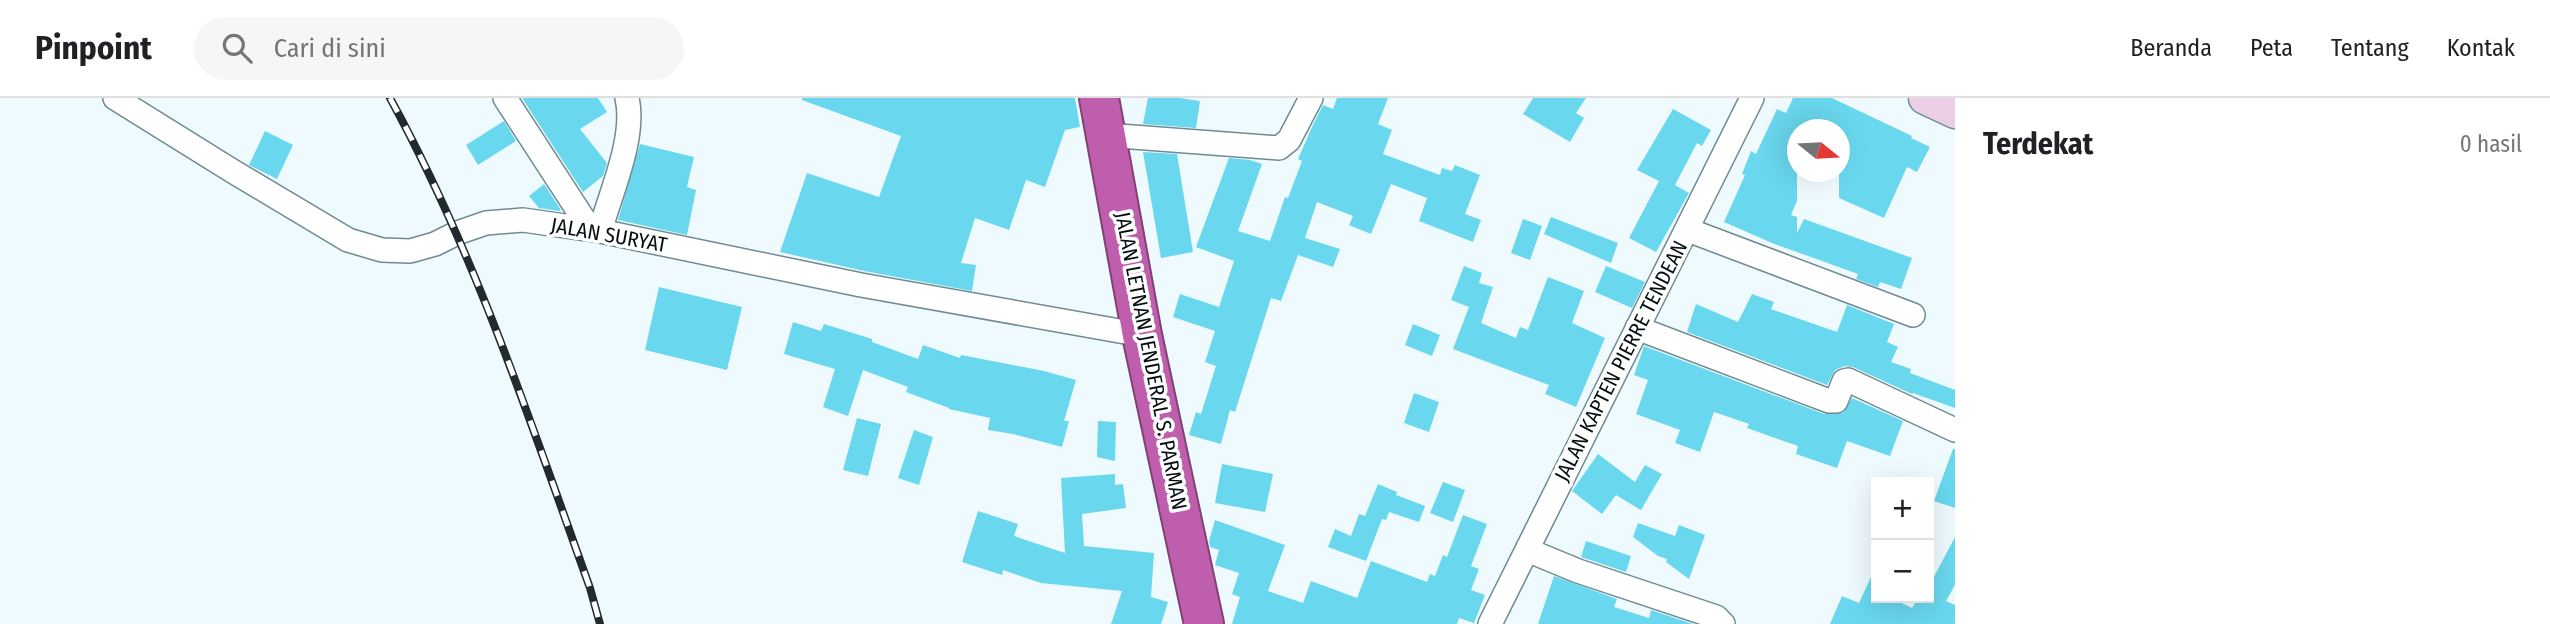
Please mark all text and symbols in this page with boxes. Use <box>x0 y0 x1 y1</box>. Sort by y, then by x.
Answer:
search box <box>194 17 684 80</box>
text: Pinpoint <box>35 28 152 68</box>
icon: search <box>218 29 256 67</box>
text: Cari di sini <box>274 33 386 64</box>
text: Beranda <box>2130 34 2212 62</box>
text: Peta <box>2250 34 2293 62</box>
text: Tentang <box>2331 34 2409 62</box>
text: Kontak <box>2447 34 2515 62</box>
north arrow <box>1787 119 1850 182</box>
text: Terdekat <box>1983 126 2093 162</box>
text: 0 hasil <box>2460 130 2522 158</box>
street label: JALAN LETNAN JENDERAL S. PARMAN <box>1109 210 1193 512</box>
street label: JALAN SURYAT <box>549 212 669 258</box>
street label: JALAN KAPTEN PIERRE TENDEAN <box>1549 236 1693 486</box>
map controls <box>1871 477 1934 603</box>
button: + <box>1871 477 1934 540</box>
button: − <box>1871 540 1934 603</box>

